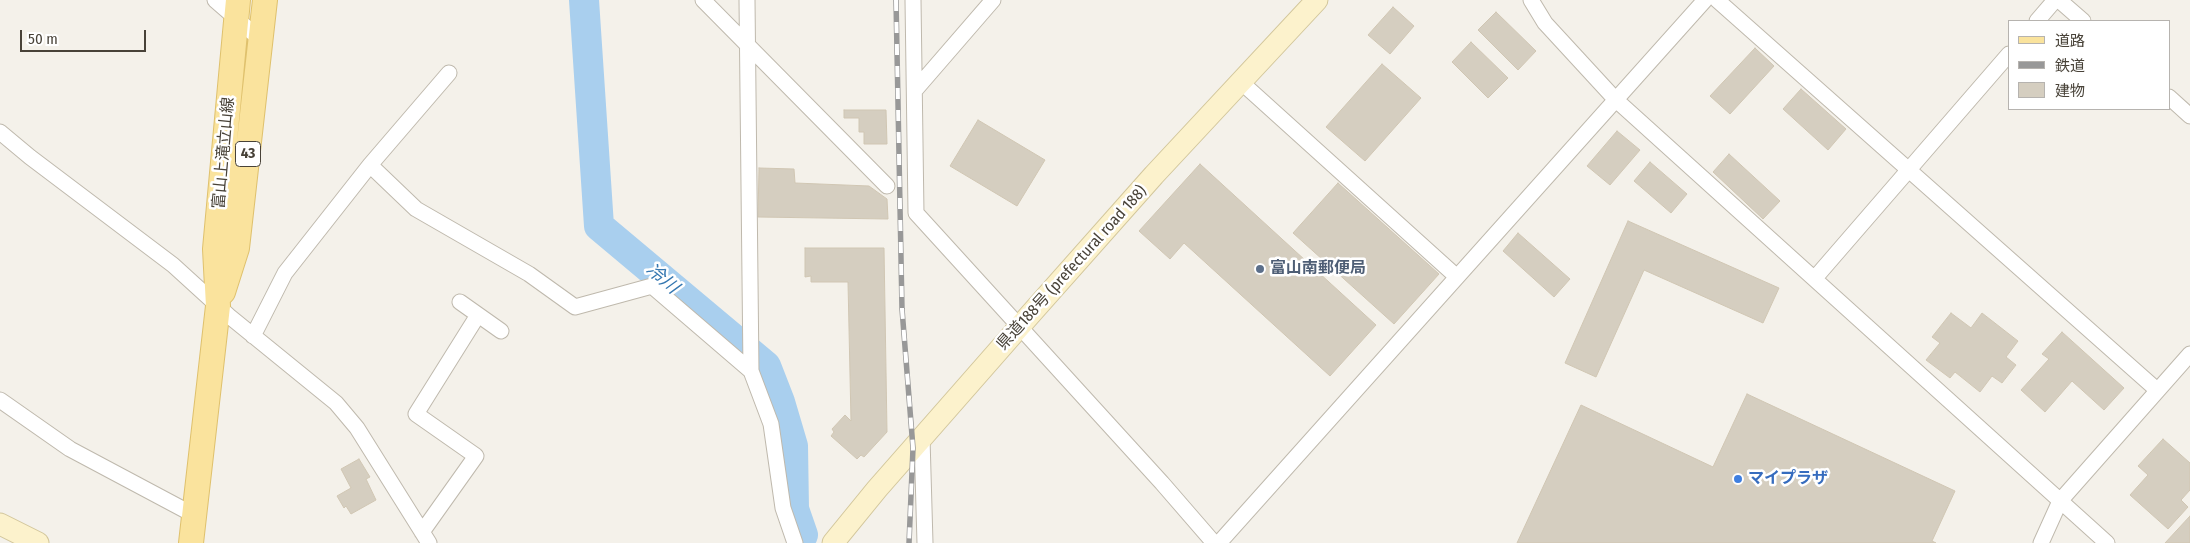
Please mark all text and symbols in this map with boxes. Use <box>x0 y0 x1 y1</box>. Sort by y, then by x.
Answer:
scale bar <box>22 20 149 52</box>
legend <box>2008 20 2170 110</box>
text: 50 m <box>28 30 58 48</box>
text: 道路 <box>2055 32 2085 50</box>
text: 鉄道 <box>2055 57 2085 75</box>
text: 建物 <box>2055 82 2085 100</box>
street label: 富山上滝立山線 <box>210 96 238 210</box>
road number: 43 <box>236 142 260 166</box>
street label: 県道188号 (prefectural road 188) <box>993 182 1151 354</box>
water label: 冷川 <box>641 259 683 299</box>
place label: 富山南郵便局 <box>1270 259 1366 279</box>
marker: 富山南郵便局 <box>1254 263 1266 275</box>
place label: マイプラザ <box>1748 469 1828 489</box>
marker: マイプラザ <box>1732 473 1744 485</box>

